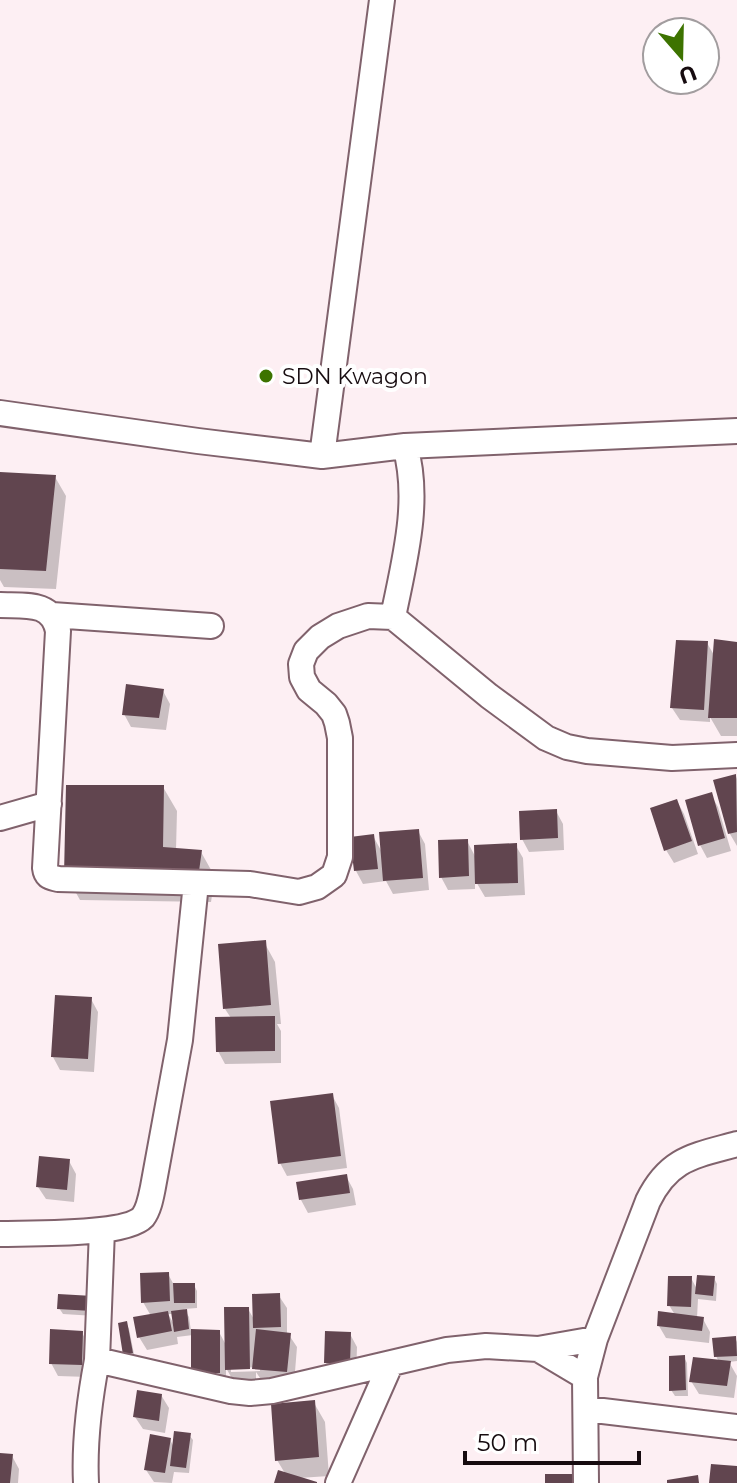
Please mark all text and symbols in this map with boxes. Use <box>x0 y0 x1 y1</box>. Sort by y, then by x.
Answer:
north arrow <box>641 16 721 96</box>
text: U <box>675 59 700 90</box>
place label: SDN Kwagon <box>282 363 428 390</box>
marker: SDN Kwagon <box>257 367 275 385</box>
scale bar <box>465 1415 639 1465</box>
text: 50 m <box>477 1428 538 1457</box>

